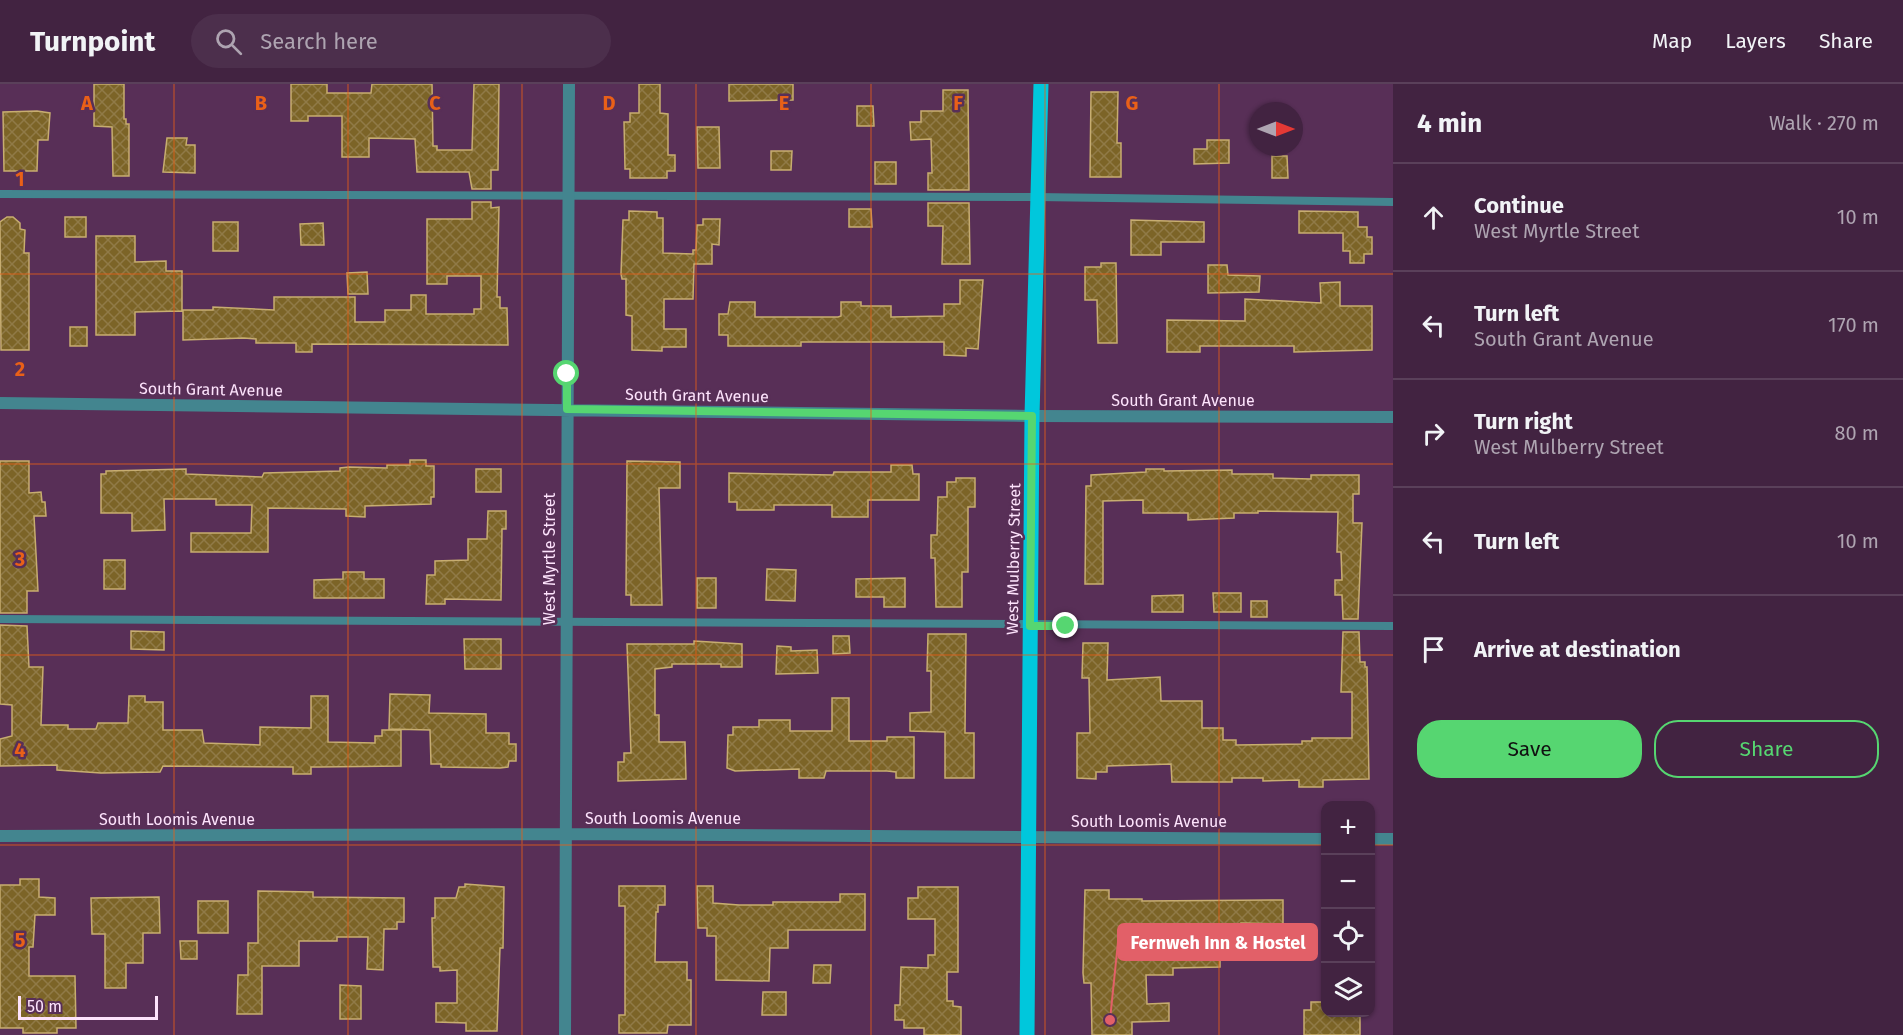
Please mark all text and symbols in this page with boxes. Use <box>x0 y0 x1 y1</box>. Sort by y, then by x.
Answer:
search box <box>191 14 611 68</box>
text: Turnpoint <box>30 25 155 58</box>
icon: search <box>212 25 245 58</box>
text: Search here <box>260 28 378 55</box>
text: Map <box>1652 28 1692 54</box>
text: Layers <box>1725 28 1786 54</box>
text: Share <box>1819 28 1873 54</box>
text: A <box>80 91 94 115</box>
text: B <box>255 91 267 115</box>
text: C <box>429 91 441 115</box>
text: D <box>602 91 616 115</box>
text: E <box>779 91 789 115</box>
text: F <box>953 91 963 115</box>
text: G <box>1126 91 1138 115</box>
north arrow <box>1249 102 1303 156</box>
text: 4 min <box>1417 108 1482 139</box>
text: Walk · 270 m <box>1769 111 1879 135</box>
text: 1 <box>15 167 25 191</box>
text: Continue <box>1474 192 1564 219</box>
icon: ahead <box>1417 201 1450 234</box>
text: 10 m <box>1837 205 1879 229</box>
text: West Myrtle Street <box>1474 219 1639 243</box>
text: Turn left <box>1474 300 1559 327</box>
icon: left <box>1417 309 1450 342</box>
text: 170 m <box>1828 313 1879 337</box>
text: South Grant Avenue <box>1474 327 1654 351</box>
text: 2 <box>15 357 25 381</box>
route start <box>553 360 579 386</box>
street label: South Grant Avenue <box>139 379 283 400</box>
street label: South Grant Avenue <box>625 385 769 406</box>
street label: South Grant Avenue <box>1111 391 1255 410</box>
text: Turn right <box>1474 408 1573 435</box>
icon: right <box>1417 417 1450 450</box>
text: 80 m <box>1834 421 1879 445</box>
text: West Mulberry Street <box>1474 435 1664 459</box>
street label: West Mulberry Street <box>1003 483 1024 635</box>
street label: West Myrtle Street <box>540 493 559 625</box>
icon: left <box>1417 525 1450 558</box>
text: Turn left <box>1474 528 1559 555</box>
text: 10 m <box>1837 529 1879 553</box>
text: 3 <box>14 547 25 571</box>
route end <box>1052 612 1078 638</box>
icon: arrive <box>1417 633 1450 666</box>
text: Arrive at destination <box>1474 636 1681 663</box>
button: Save <box>1417 720 1642 778</box>
button: Share <box>1654 720 1879 778</box>
text: 4 <box>14 738 26 762</box>
map controls <box>1321 801 1375 1017</box>
button: + <box>1321 801 1375 855</box>
street label: South Loomis Avenue <box>585 809 741 828</box>
street label: South Loomis Avenue <box>99 810 255 829</box>
street label: South Loomis Avenue <box>1071 812 1227 831</box>
button: − <box>1321 855 1375 909</box>
button: locate <box>1321 909 1375 963</box>
callout: Fernweh Inn & Hostel <box>1118 924 1317 960</box>
text: 5 <box>15 928 26 952</box>
text: Fernweh Inn & Hostel <box>1130 932 1306 954</box>
button: layers <box>1321 963 1375 1017</box>
scale bar <box>18 993 158 1020</box>
text: 50 m <box>27 997 62 1016</box>

